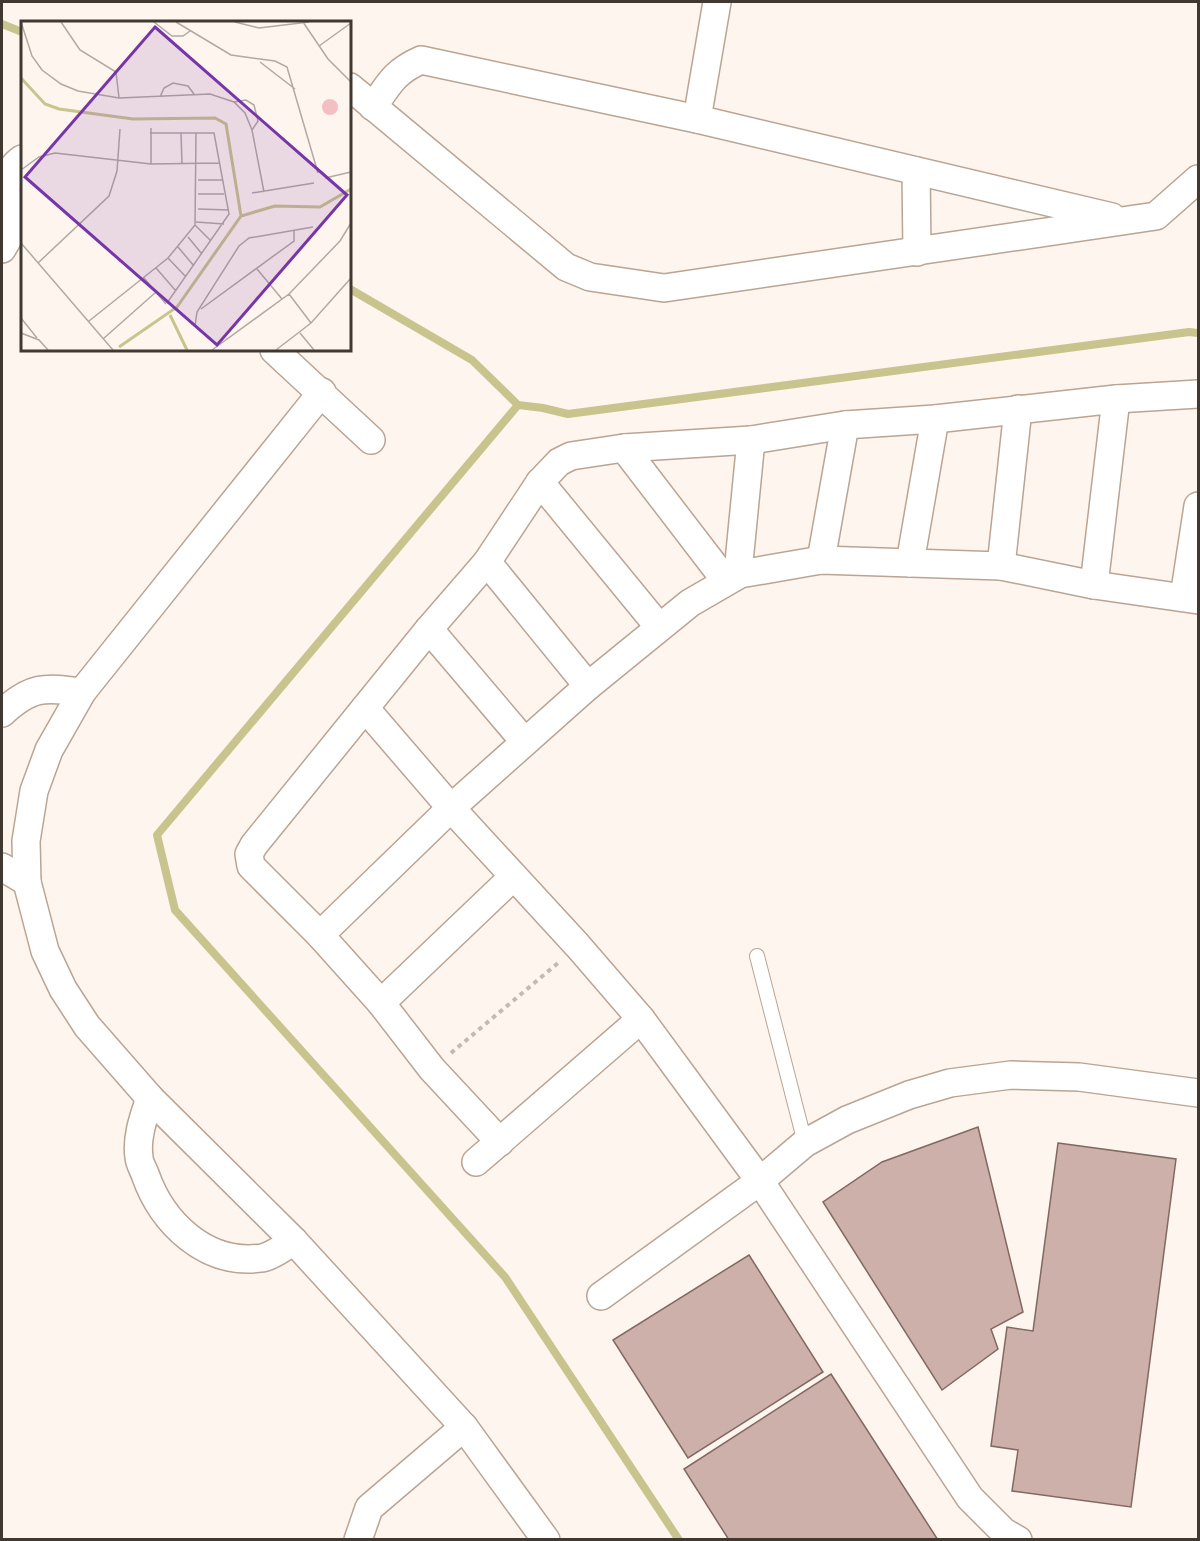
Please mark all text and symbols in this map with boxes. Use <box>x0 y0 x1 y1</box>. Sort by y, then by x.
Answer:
inset map <box>21 21 351 351</box>

